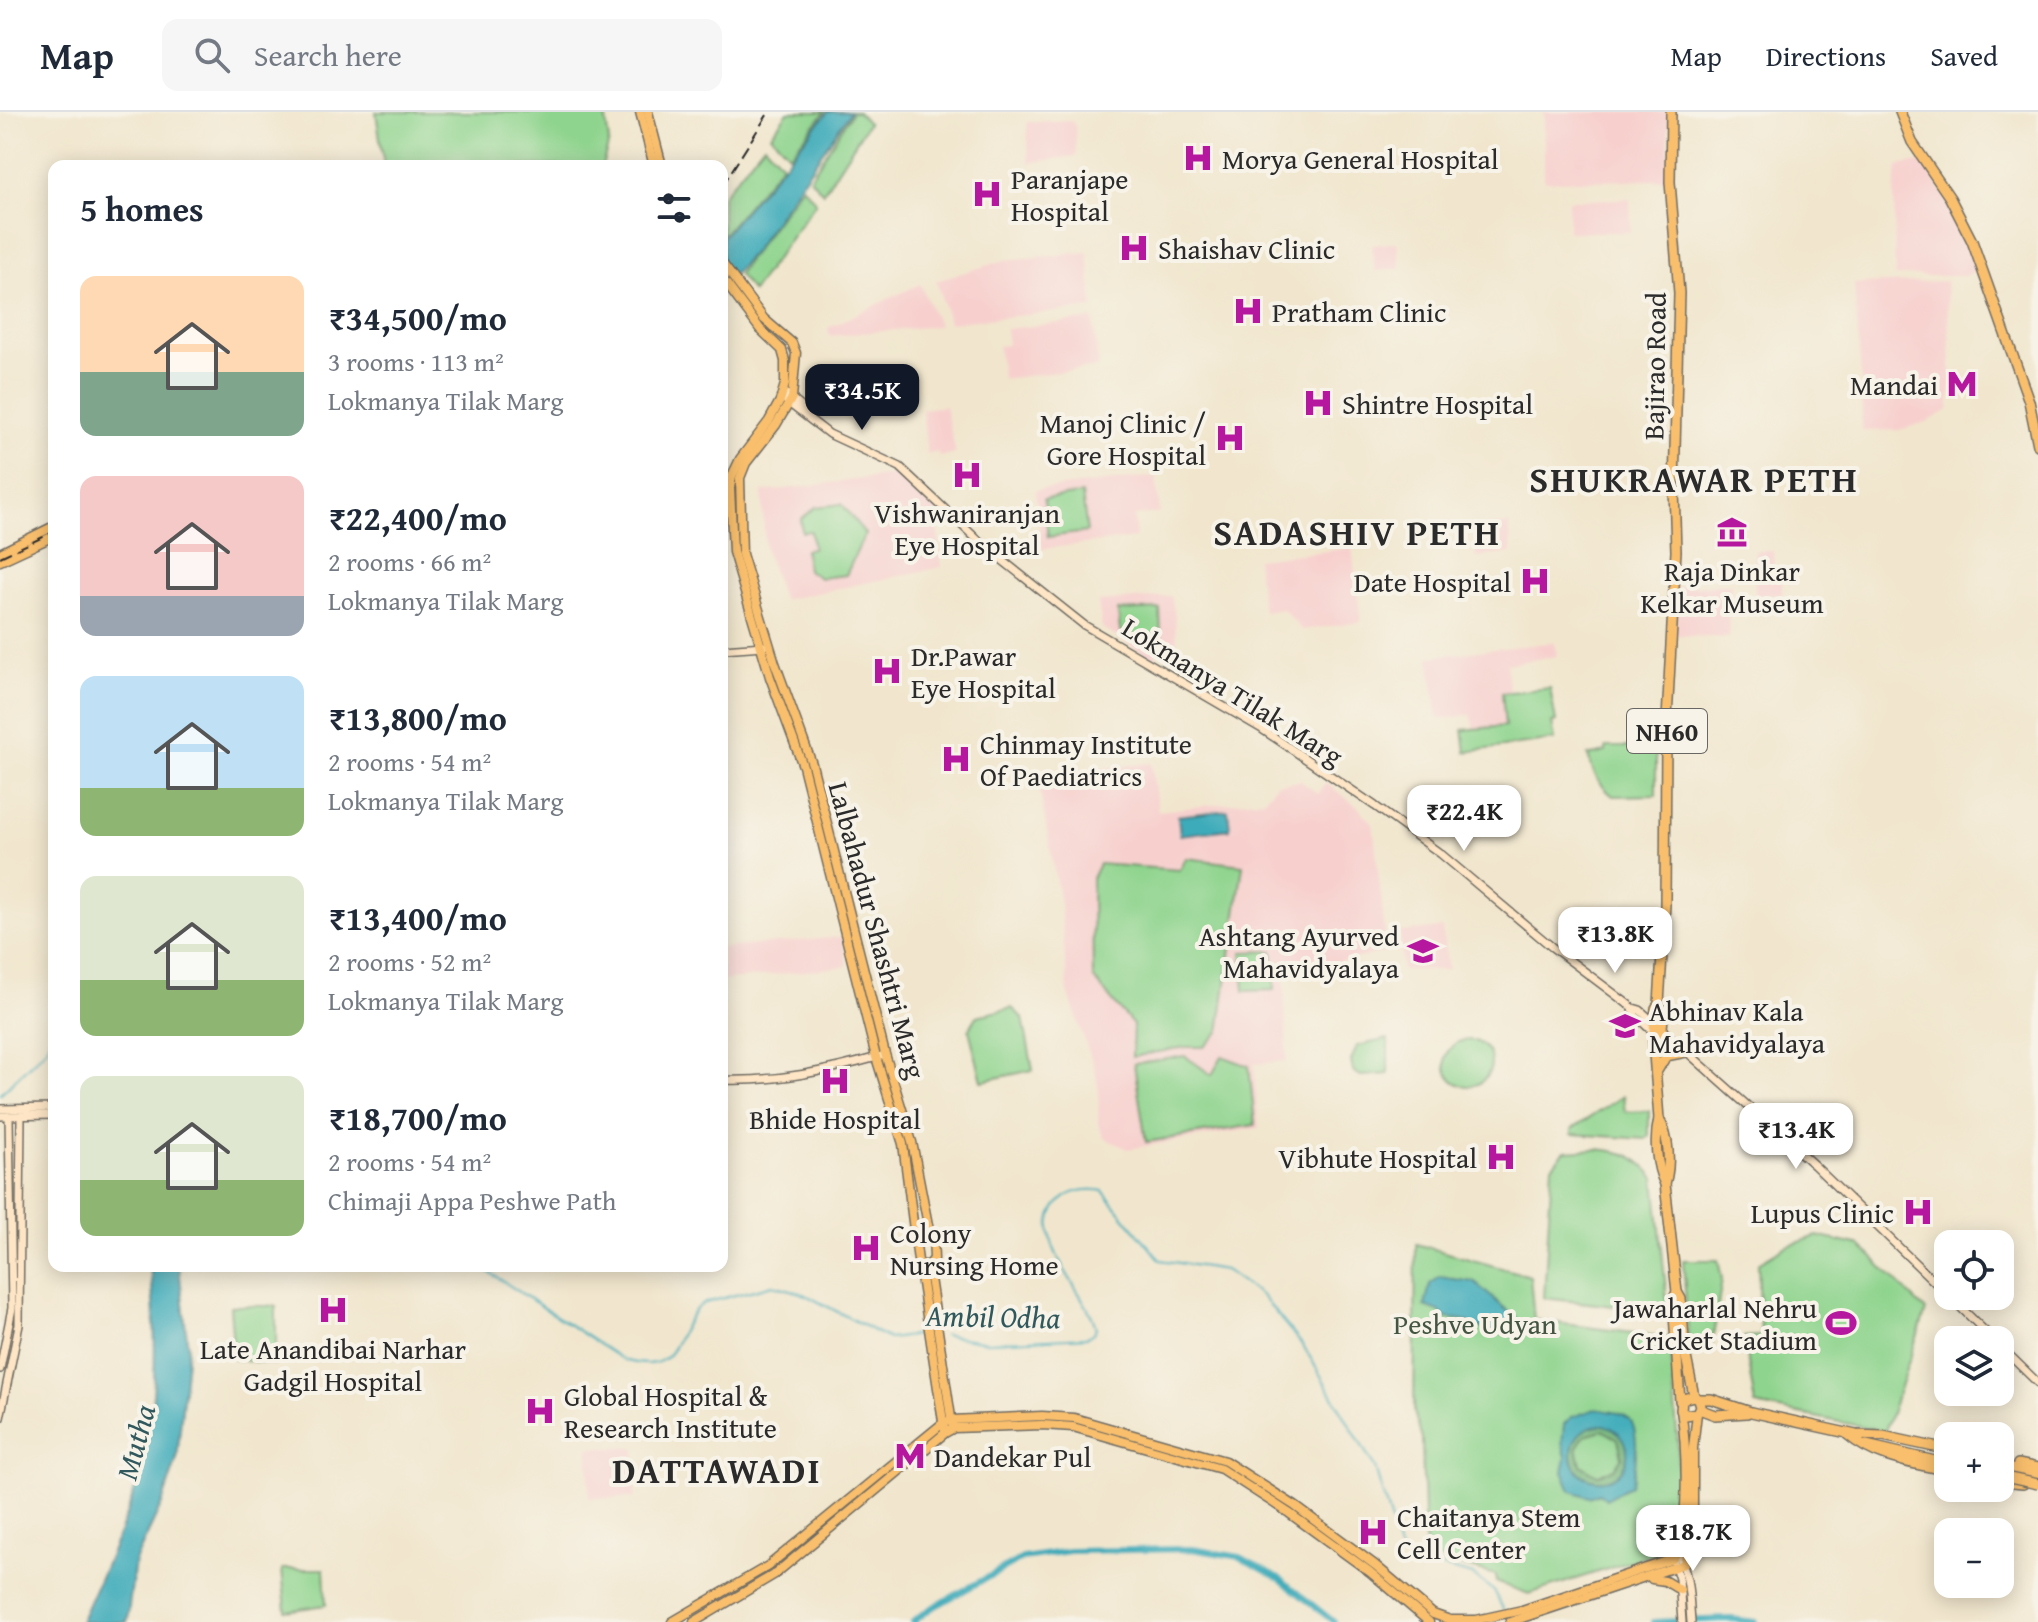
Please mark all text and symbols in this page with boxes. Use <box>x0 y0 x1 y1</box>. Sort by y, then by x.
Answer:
search box <box>162 19 722 91</box>
text: Map <box>40 27 114 83</box>
icon: search <box>190 33 234 77</box>
text: Search here <box>254 33 402 77</box>
text: Map <box>1670 35 1722 76</box>
text: Directions <box>1766 35 1886 76</box>
text: Saved <box>1930 35 1998 76</box>
place label: Morya General Hospital <box>1222 138 1499 179</box>
hospital icon: Morya General Hospital <box>1181 141 1215 175</box>
place label: Paranjape Hospital <box>1011 158 1129 231</box>
hospital icon: Paranjape Hospital <box>970 177 1004 211</box>
text: 5 homes <box>80 184 204 233</box>
icon: filters <box>652 186 696 230</box>
place label: Shaishav Clinic <box>1158 228 1335 269</box>
hospital icon: Shaishav Clinic <box>1117 231 1151 265</box>
place label: Pratham Clinic <box>1272 291 1446 332</box>
street label: Bajirao Road <box>1632 292 1676 440</box>
text: ₹34,500/mo <box>328 293 507 342</box>
hospital icon: Pratham Clinic <box>1231 294 1265 328</box>
icon: home <box>144 308 240 404</box>
text: 3 rooms · 113 m² <box>328 342 504 381</box>
pin: ₹34.5K <box>797 364 927 432</box>
place label: Mandai <box>1850 364 1938 405</box>
metro station icon: Mandai <box>1945 367 1979 401</box>
text: ₹34.5K <box>823 370 901 409</box>
text: Lokmanya Tilak Marg <box>328 381 564 420</box>
place label: Shintre Hospital <box>1342 383 1533 424</box>
hospital icon: Shintre Hospital <box>1301 386 1335 420</box>
place label: Manoj Clinic / Gore Hospital <box>1040 402 1206 475</box>
hospital icon: Manoj Clinic / Gore Hospital <box>1213 421 1247 455</box>
district label: SHUKRAWAR PETH <box>1529 452 1859 505</box>
hospital icon: Vishwaniranjan Eye Hospital <box>950 458 984 492</box>
place label: Vishwaniranjan Eye Hospital <box>874 492 1060 565</box>
text: ₹22,400/mo <box>328 493 507 542</box>
district label: SADASHIV PETH <box>1213 505 1501 558</box>
icon: home <box>144 508 240 604</box>
museum icon: Raja Dinkar Kelkar Museum <box>1715 515 1749 549</box>
text: 2 rooms · 66 m² <box>328 542 491 581</box>
place label: Raja Dinkar Kelkar Museum <box>1640 550 1824 623</box>
place label: Date Hospital <box>1354 561 1511 602</box>
hospital icon: Date Hospital <box>1518 564 1552 598</box>
text: Lokmanya Tilak Marg <box>328 581 564 620</box>
street label: Lokmanya Tilak Marg <box>1115 606 1351 776</box>
place label: Dr.Pawar Eye Hospital <box>911 635 1056 708</box>
hospital icon: Dr.Pawar Eye Hospital <box>870 654 904 688</box>
text: ₹13,800/mo <box>328 693 507 742</box>
icon: home <box>144 708 240 804</box>
road number: NH60 <box>1627 709 1707 753</box>
place label: Chinmay Institute Of Paediatrics <box>980 723 1192 796</box>
text: 2 rooms · 54 m² <box>328 742 491 781</box>
hospital icon: Chinmay Institute Of Paediatrics <box>939 742 973 776</box>
street label: Lalbahadur Shashtri Marg <box>819 777 937 1083</box>
text: Lokmanya Tilak Marg <box>328 781 564 820</box>
pin: ₹22.4K <box>1399 785 1529 853</box>
text: ₹22.4K <box>1425 791 1503 830</box>
text: ₹13,400/mo <box>328 893 507 942</box>
pin: ₹13.8K <box>1550 907 1680 975</box>
icon: home <box>144 908 240 1004</box>
text: ₹13.8K <box>1576 913 1654 952</box>
place label: Ashtang Ayurved Mahavidyalaya <box>1199 915 1400 988</box>
school or university icon: Ashtang Ayurved Mahavidyalaya <box>1406 934 1440 968</box>
text: 2 rooms · 52 m² <box>328 942 491 981</box>
text: Lokmanya Tilak Marg <box>328 981 564 1020</box>
place label: Abhinav Kala Mahavidyalaya <box>1649 990 1826 1063</box>
school or university icon: Abhinav Kala Mahavidyalaya <box>1608 1009 1642 1043</box>
hospital icon: Bhide Hospital <box>818 1064 852 1098</box>
text: ₹18,700/mo <box>328 1093 507 1142</box>
place label: Bhide Hospital <box>749 1098 921 1139</box>
pin: ₹13.4K <box>1731 1103 1861 1171</box>
icon: home <box>144 1108 240 1204</box>
text: ₹13.4K <box>1757 1109 1835 1148</box>
place label: Vibhute Hospital <box>1278 1137 1477 1178</box>
hospital icon: Vibhute Hospital <box>1484 1140 1518 1174</box>
text: 2 rooms · 54 m² <box>328 1142 491 1181</box>
text: Chimaji Appa Peshwe Path <box>328 1181 616 1220</box>
place label: Lupus Clinic <box>1751 1192 1894 1233</box>
hospital icon: Lupus Clinic <box>1901 1195 1935 1229</box>
place label: Colony Nursing Home <box>890 1212 1059 1285</box>
map controls <box>1934 1230 2014 1598</box>
button: locate <box>1934 1230 2014 1310</box>
hospital icon: Colony Nursing Home <box>849 1231 883 1265</box>
place label: Jawaharlal Nehru Cricket Stadium <box>1610 1287 1817 1360</box>
hospital icon: Late Anandibai Narhar Gadgil Hospital <box>316 1293 350 1327</box>
water label: Ambil Odha <box>924 1293 1061 1339</box>
park label: Peshve Udyan <box>1393 1303 1557 1344</box>
sports icon: Jawaharlal Nehru Cricket Stadium <box>1824 1306 1858 1340</box>
button: layers <box>1934 1326 2014 1406</box>
place label: Late Anandibai Narhar Gadgil Hospital <box>200 1328 466 1401</box>
place label: Global Hospital & Research Institute <box>564 1375 777 1448</box>
hospital icon: Global Hospital & Research Institute <box>523 1394 557 1428</box>
water label: Mutha <box>104 1399 166 1485</box>
button: + <box>1934 1422 2014 1502</box>
place label: Dandekar Pul <box>934 1436 1091 1477</box>
metro station icon: Dandekar Pul <box>893 1439 927 1473</box>
district label: DATTAWADI <box>612 1443 822 1496</box>
place label: Chaitanya Stem Cell Center <box>1397 1496 1580 1569</box>
pin: ₹18.7K <box>1628 1505 1758 1573</box>
text: ₹18.7K <box>1654 1511 1732 1550</box>
hospital icon: Chaitanya Stem Cell Center <box>1356 1515 1390 1549</box>
button: − <box>1934 1518 2014 1598</box>

